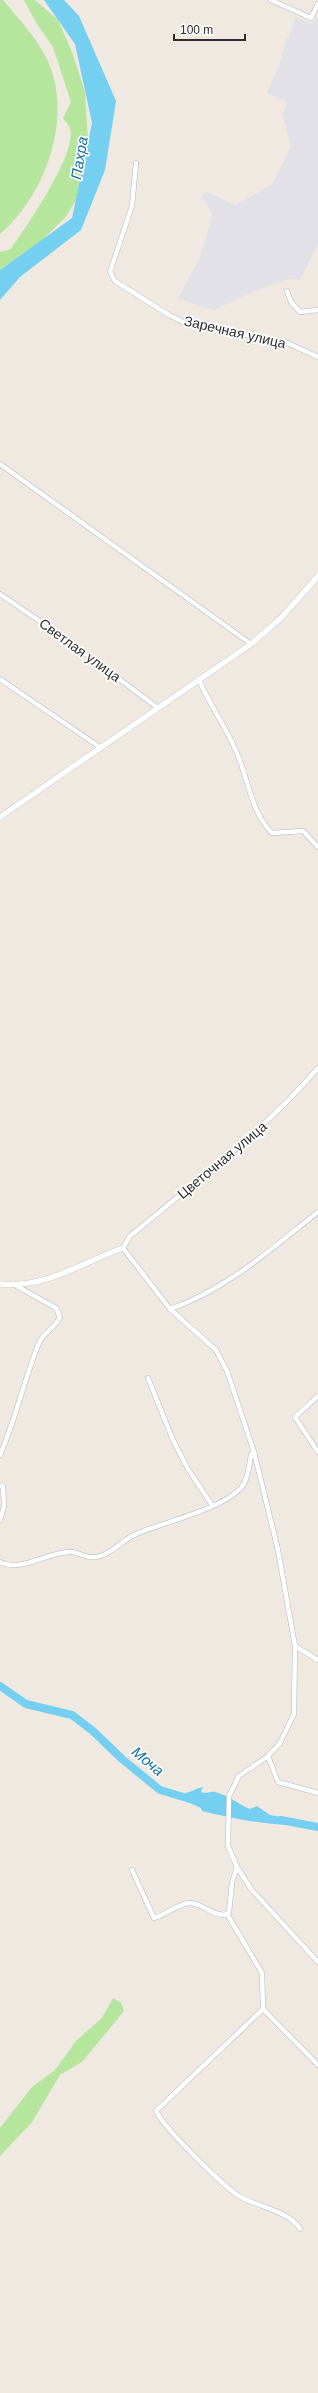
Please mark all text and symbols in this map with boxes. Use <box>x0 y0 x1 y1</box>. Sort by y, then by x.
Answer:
scale bar <box>174 16 245 42</box>
text: 100 m <box>180 23 213 37</box>
water label: Пахра <box>67 135 91 181</box>
street label: Заречная улица <box>182 312 288 352</box>
street label: Светлая улица <box>36 615 124 685</box>
street label: Цветочная улица <box>174 1118 270 1202</box>
water label: Моча <box>129 1743 167 1779</box>

